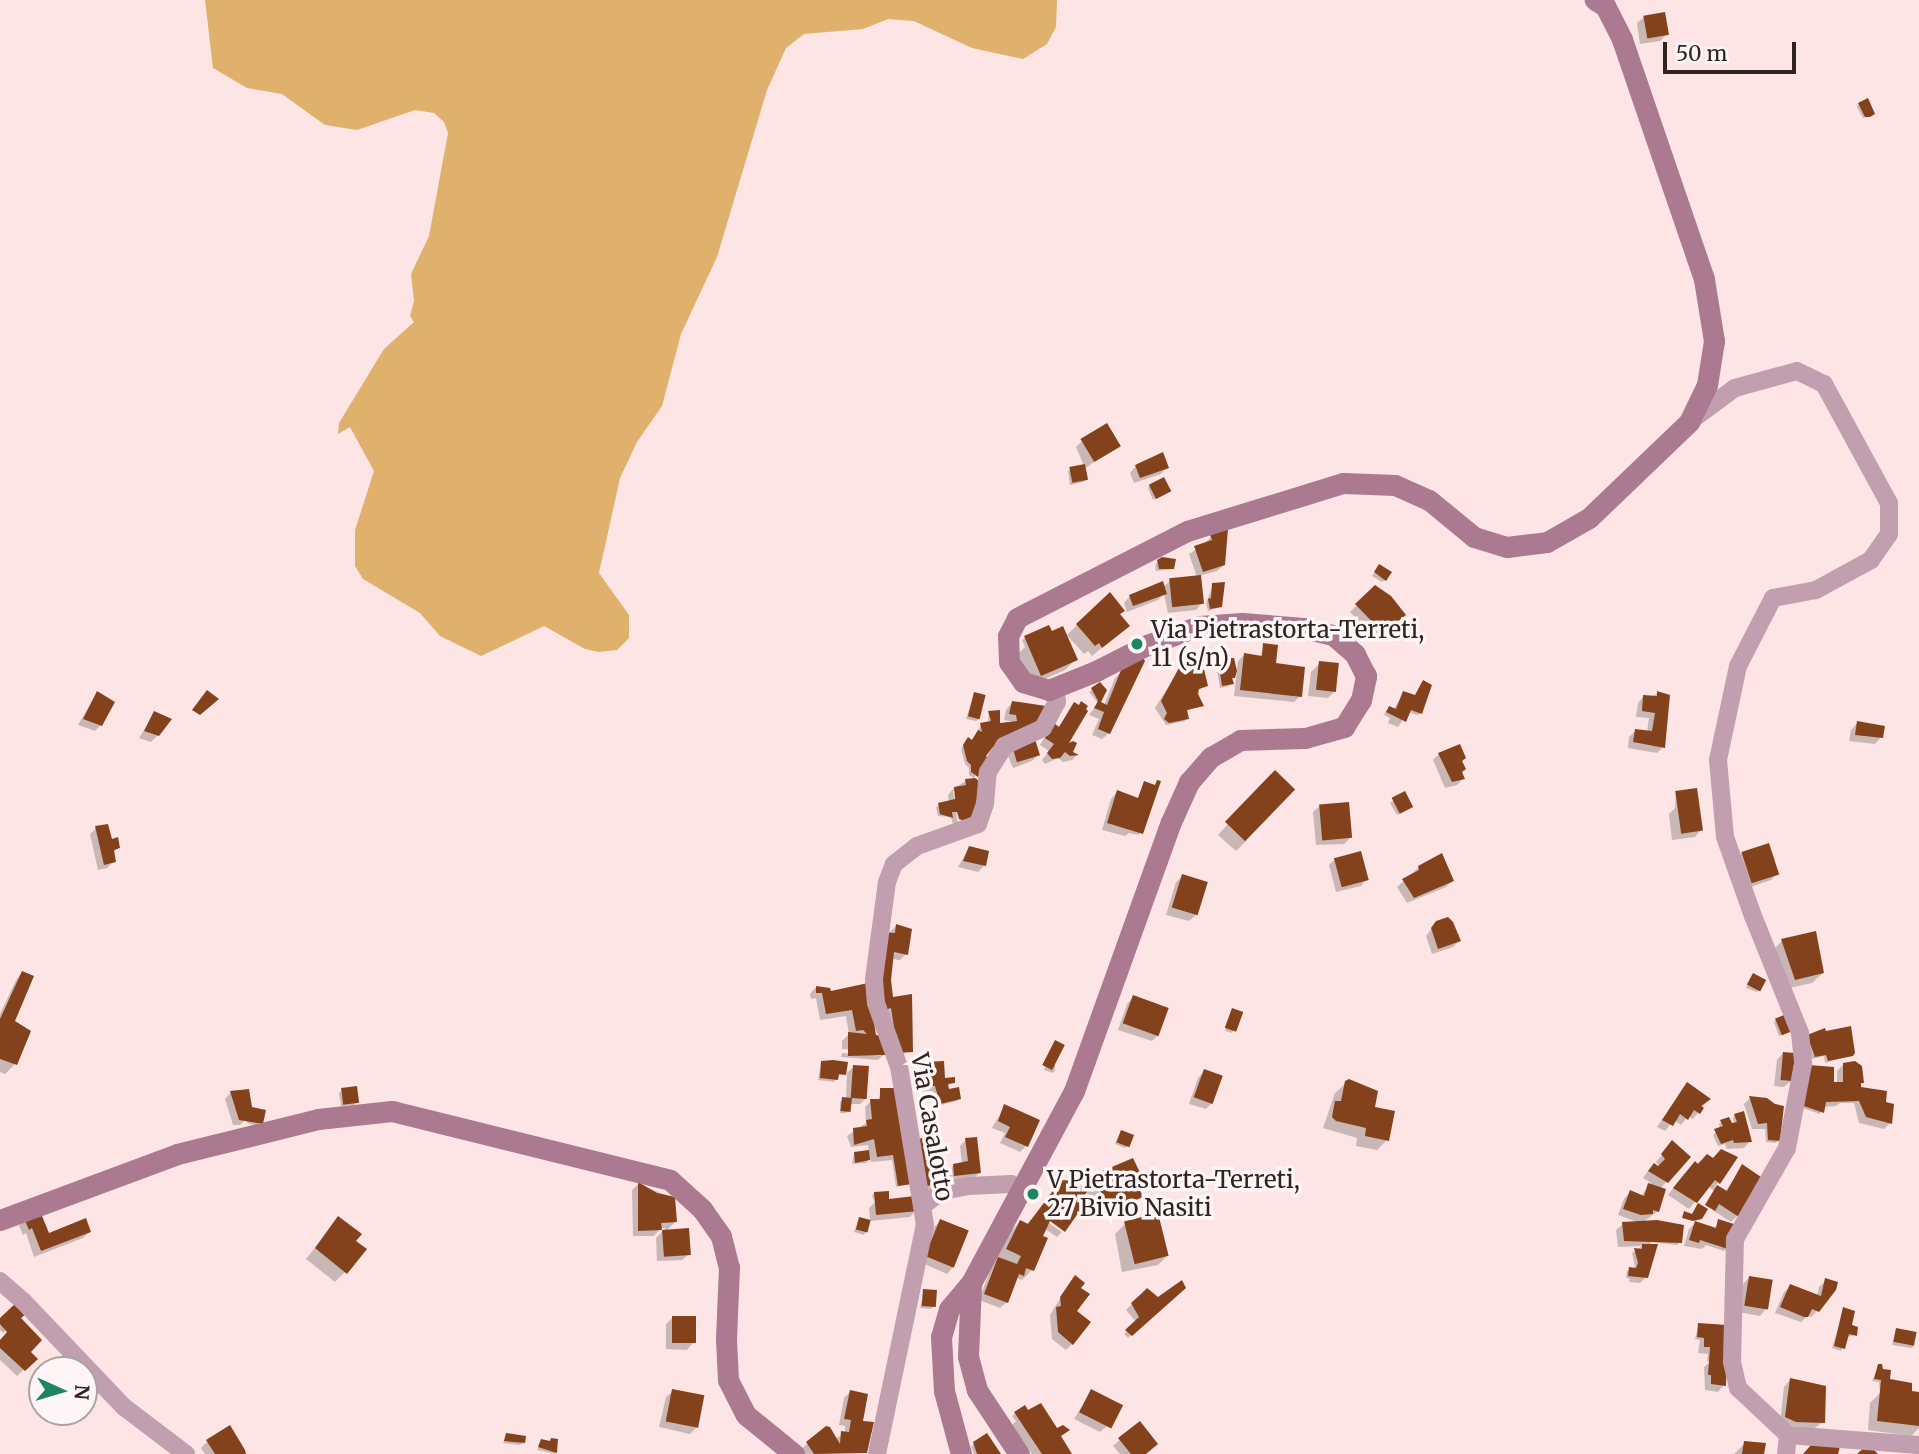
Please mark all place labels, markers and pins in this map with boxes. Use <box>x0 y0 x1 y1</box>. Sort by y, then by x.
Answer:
place label: Via Pietrastorta-Terreti, 11 (s/n) <box>1151 616 1424 672</box>
marker: Via Pietrastorta-Terreti, 11 (s/n) <box>1129 636 1145 652</box>
place label: V Pietrastorta-Terreti, 27 Bivio Nasiti <box>1047 1166 1300 1222</box>
marker: V Pietrastorta-Terreti, 27 Bivio Nasiti <box>1025 1186 1041 1202</box>

